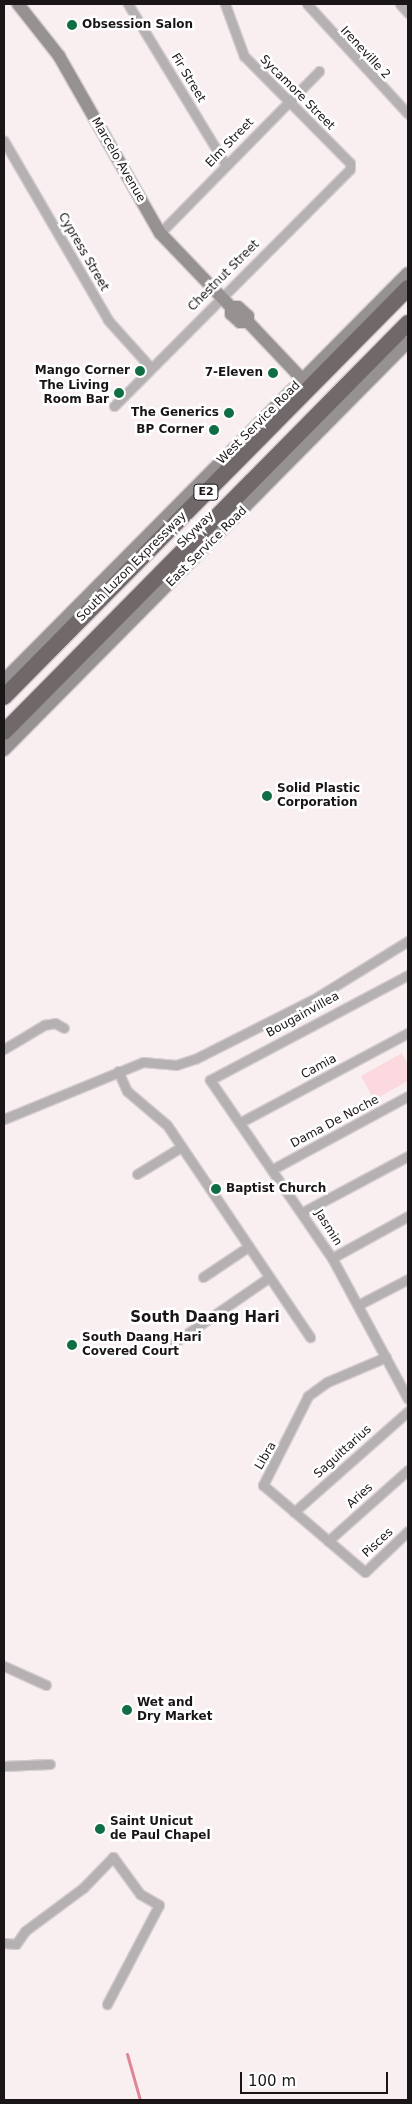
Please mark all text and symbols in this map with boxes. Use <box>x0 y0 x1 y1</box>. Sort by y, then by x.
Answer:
place label: Obsession Salon <box>82 18 193 32</box>
marker: Obsession Salon <box>66 19 78 31</box>
street label: Ireneville 2 <box>337 24 393 82</box>
street label: Fir Street <box>168 51 208 105</box>
street label: Sycamore Street <box>257 53 337 133</box>
street label: Marcelo Avenue <box>88 115 148 205</box>
street label: Elm Street <box>203 115 257 171</box>
street label: Cypress Street <box>55 210 111 294</box>
street label: Chestnut Street <box>185 237 263 315</box>
place label: Mango Corner <box>35 364 130 378</box>
marker: Mango Corner <box>134 365 146 377</box>
place label: 7-Eleven <box>205 366 263 380</box>
marker: 7-Eleven <box>267 367 279 379</box>
street label: West Service Road <box>214 378 304 468</box>
place label: The Living Room Bar <box>39 379 109 407</box>
marker: The Living Room Bar <box>113 387 125 399</box>
place label: The Generics <box>131 406 219 420</box>
marker: The Generics <box>223 407 235 419</box>
place label: BP Corner <box>136 423 204 437</box>
marker: BP Corner <box>208 424 220 436</box>
road number: E2 <box>192 484 220 501</box>
street label: East Service Road <box>164 504 250 590</box>
street label: South Luzon Expressway <box>74 509 190 625</box>
street label: Skyway <box>175 509 217 551</box>
place label: Solid Plastic Corporation <box>277 782 360 810</box>
marker: Solid Plastic Corporation <box>261 790 273 802</box>
street label: Bougainvillea <box>264 989 342 1041</box>
street label: Camia <box>299 1052 339 1082</box>
street label: Dama De Noche <box>288 1093 382 1151</box>
place label: Baptist Church <box>226 1182 326 1196</box>
marker: Baptist Church <box>210 1183 222 1195</box>
street label: Jasmin <box>311 1207 345 1249</box>
district label: South Daang Hari <box>130 1309 280 1327</box>
place label: South Daang Hari Covered Court <box>82 1331 202 1359</box>
marker: South Daang Hari Covered Court <box>66 1339 78 1351</box>
street label: Saguittarius <box>311 1422 375 1482</box>
street label: Libra <box>252 1439 280 1473</box>
street label: Aries <box>344 1481 376 1511</box>
street label: Pisces <box>360 1525 396 1561</box>
place label: Wet and Dry Market <box>137 1696 212 1724</box>
marker: Wet and Dry Market <box>121 1704 133 1716</box>
place label: Saint Unicut de Paul Chapel <box>110 1815 211 1843</box>
marker: Saint Unicut de Paul Chapel <box>94 1823 106 1835</box>
scale bar <box>242 2062 390 2094</box>
text: 100 m <box>248 2072 296 2090</box>

